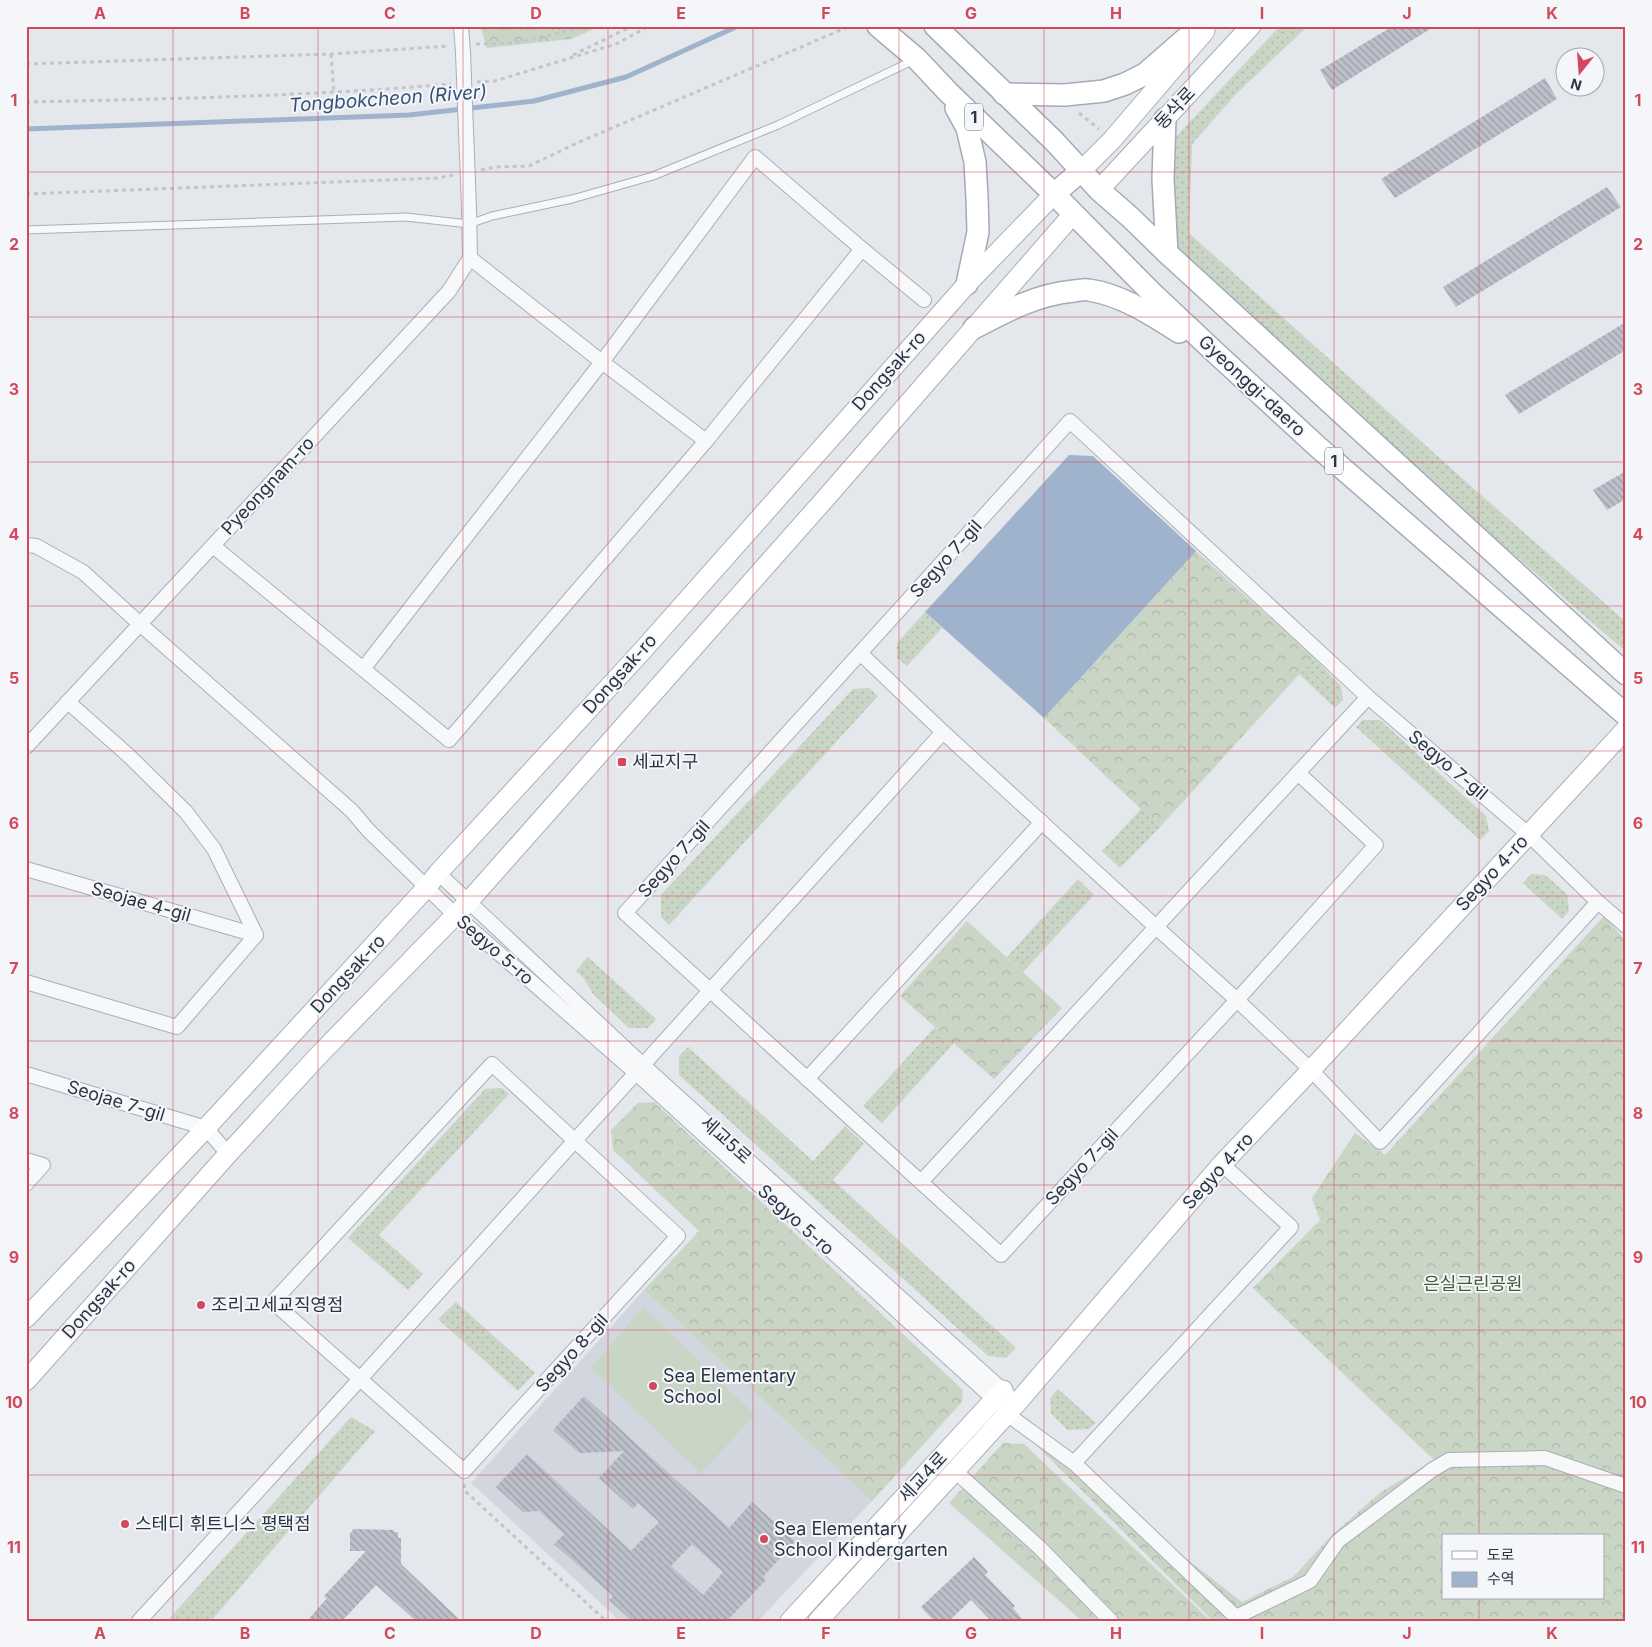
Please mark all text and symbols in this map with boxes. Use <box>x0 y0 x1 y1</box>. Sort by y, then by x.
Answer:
text: A <box>94 3 106 23</box>
text: B <box>240 3 250 23</box>
text: C <box>384 3 396 23</box>
text: D <box>530 3 542 23</box>
text: E <box>676 3 686 23</box>
text: F <box>821 3 831 23</box>
text: G <box>965 3 977 23</box>
text: H <box>1110 3 1122 23</box>
text: I <box>1260 3 1264 23</box>
text: J <box>1402 3 1412 23</box>
text: K <box>1546 3 1558 23</box>
north arrow <box>1554 48 1604 98</box>
text: N <box>1568 75 1584 95</box>
water label: Tongbokcheon (River) <box>288 80 488 117</box>
street label: 동삭로 <box>1150 82 1199 133</box>
text: 1 <box>11 90 17 110</box>
text: 1 <box>1635 90 1641 110</box>
road number: 1 <box>965 104 983 130</box>
text: 2 <box>9 234 19 254</box>
text: 2 <box>1633 234 1643 254</box>
street label: Dongsak-ro <box>847 327 930 415</box>
street label: Gyeonggi-daero <box>1194 331 1310 441</box>
text: 3 <box>9 379 19 399</box>
text: 3 <box>1633 379 1643 399</box>
street label: Pyeongnam-ro <box>217 432 318 539</box>
road number: 1 <box>1325 448 1343 474</box>
street label: Segyo 7-gil <box>905 516 986 602</box>
text: 4 <box>9 524 20 544</box>
text: 4 <box>1633 524 1644 544</box>
street label: Dongsak-ro <box>578 630 661 718</box>
text: 5 <box>9 668 19 688</box>
text: 5 <box>1633 668 1643 688</box>
street label: Segyo 7-gil <box>1404 725 1492 804</box>
place label: 세교지구 <box>632 751 698 772</box>
marker: 세교지구 <box>616 756 628 768</box>
text: 6 <box>9 813 19 833</box>
text: 6 <box>1633 813 1643 833</box>
street label: Segyo 7-gil <box>633 816 714 902</box>
street label: Segyo 4-ro <box>1451 830 1532 915</box>
street label: Seojae 4-gil <box>89 877 193 926</box>
street label: Segyo 5-ro <box>453 910 538 989</box>
street label: Dongsak-ro <box>306 930 389 1017</box>
text: 7 <box>9 958 19 978</box>
text: 7 <box>1633 958 1643 978</box>
street label: Seojae 7-gil <box>65 1076 168 1125</box>
text: 8 <box>9 1103 19 1123</box>
text: 8 <box>1633 1103 1643 1123</box>
street label: 세교5로 <box>697 1112 756 1168</box>
street label: Segyo 7-gil <box>1041 1124 1122 1209</box>
street label: Segyo 4-ro <box>1178 1128 1258 1213</box>
street label: Segyo 5-ro <box>754 1180 839 1259</box>
text: 9 <box>9 1247 19 1267</box>
text: 9 <box>1633 1247 1643 1267</box>
street label: Dongsak-ro <box>57 1255 140 1343</box>
park label: 은실근린공원 <box>1423 1273 1523 1294</box>
place label: 조리고세교직영점 <box>211 1294 343 1315</box>
marker: 조리고세교직영점 <box>195 1299 207 1311</box>
street label: Segyo 8-gil <box>531 1309 612 1396</box>
place label: Sea Elementary School <box>663 1365 796 1407</box>
marker: Sea Elementary School <box>647 1380 659 1392</box>
text: 10 <box>5 1392 23 1412</box>
text: 10 <box>1629 1392 1647 1412</box>
street label: 세교4로 <box>894 1447 951 1506</box>
place label: 스테디 휘트니스 평택점 <box>135 1513 311 1534</box>
marker: 스테디 휘트니스 평택점 <box>119 1518 131 1530</box>
place label: Sea Elementary School Kindergarten <box>774 1518 948 1560</box>
marker: Sea Elementary School Kindergarten <box>758 1533 770 1545</box>
legend <box>1442 1534 1604 1600</box>
text: 11 <box>7 1537 21 1557</box>
text: 11 <box>1631 1537 1645 1557</box>
text: 도로 <box>1487 1545 1515 1564</box>
text: 수역 <box>1487 1569 1515 1588</box>
text: A <box>94 1623 106 1643</box>
text: B <box>240 1623 250 1643</box>
text: C <box>384 1623 396 1643</box>
text: D <box>530 1623 542 1643</box>
text: E <box>676 1623 686 1643</box>
text: F <box>821 1623 831 1643</box>
text: G <box>965 1623 977 1643</box>
text: H <box>1110 1623 1122 1643</box>
text: I <box>1260 1623 1264 1643</box>
text: J <box>1402 1623 1412 1643</box>
text: K <box>1546 1623 1558 1643</box>

